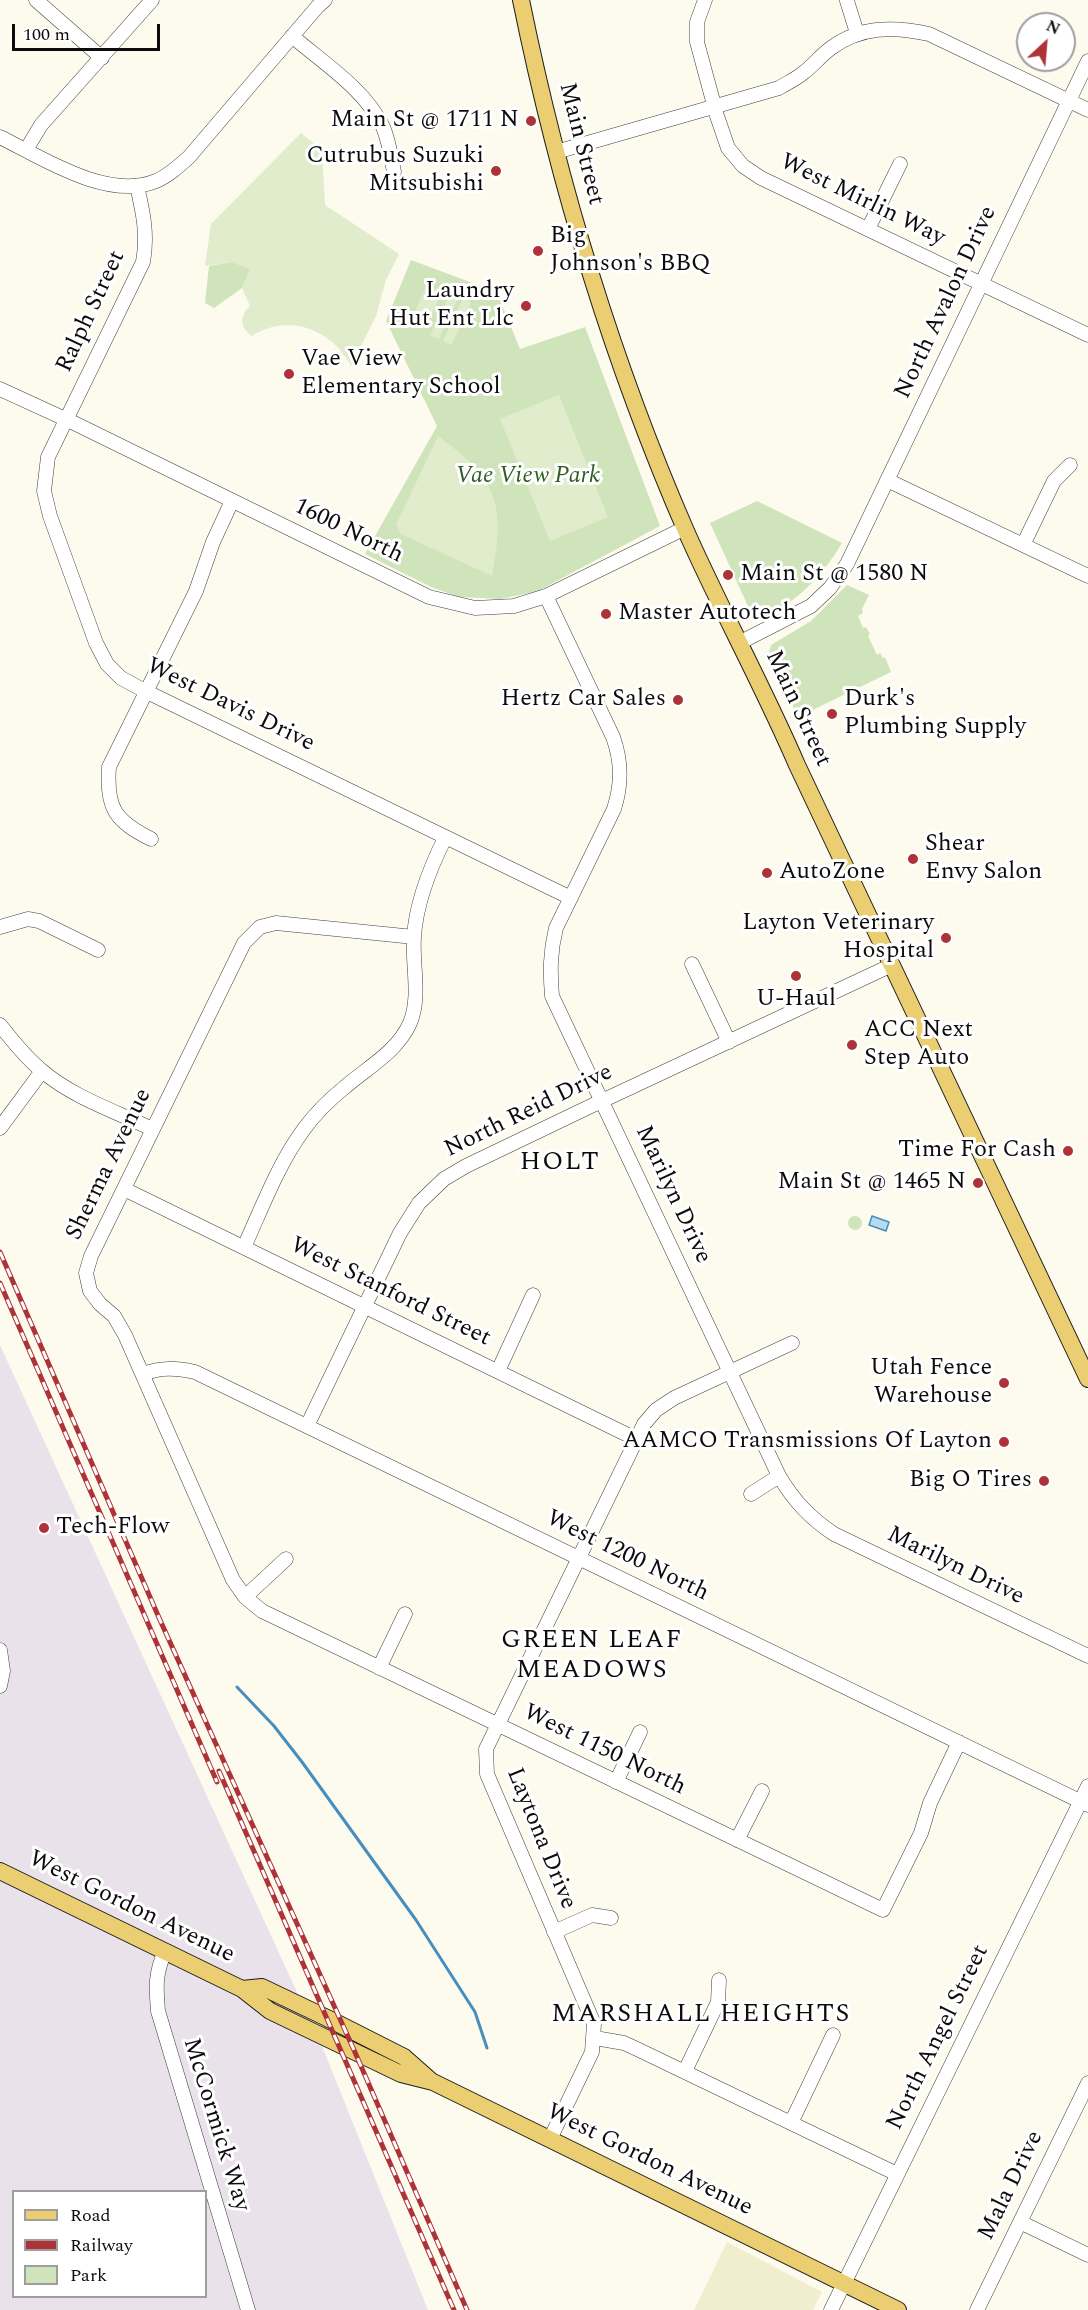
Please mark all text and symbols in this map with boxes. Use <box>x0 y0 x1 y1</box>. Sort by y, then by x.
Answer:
scale bar <box>15 12 164 50</box>
north arrow <box>1016 12 1076 72</box>
text: N <box>1042 14 1064 41</box>
text: 100 m <box>23 21 70 48</box>
street label: Main Street <box>551 80 609 208</box>
place label: Main St @ 1711 N <box>331 107 519 135</box>
marker: Main St @ 1711 N <box>524 114 538 128</box>
place label: Cutrubus Suzuki Mitsubishi <box>306 143 484 199</box>
street label: West Mirlin Way <box>775 149 949 253</box>
marker: Cutrubus Suzuki Mitsubishi <box>489 164 503 178</box>
street label: North Avalon Drive <box>890 202 1004 404</box>
place label: Big Johnson's BBQ <box>550 223 710 279</box>
marker: Big Johnson's BBQ <box>531 244 545 258</box>
street label: Ralph Street <box>51 246 133 378</box>
place label: Laundry Hut Ent Llc <box>389 278 514 334</box>
marker: Laundry Hut Ent Llc <box>519 299 533 313</box>
place label: Vae View Elementary School <box>301 346 501 402</box>
marker: Vae View Elementary School <box>282 367 296 381</box>
park label: Vae View Park <box>456 463 600 491</box>
street label: 1600 North <box>289 493 407 571</box>
place label: Main St @ 1580 N <box>740 561 928 589</box>
marker: Main St @ 1580 N <box>721 568 735 582</box>
place label: Master Autotech <box>618 600 797 628</box>
marker: Master Autotech <box>599 607 613 621</box>
street label: Main Street <box>757 646 837 772</box>
street label: West Davis Drive <box>141 653 319 759</box>
place label: Hertz Car Sales <box>501 686 666 714</box>
place label: Durk's Plumbing Supply <box>844 686 1026 742</box>
marker: Hertz Car Sales <box>671 693 685 707</box>
marker: Durk's Plumbing Supply <box>825 707 839 721</box>
place label: Shear Envy Salon <box>925 831 1042 887</box>
marker: Shear Envy Salon <box>906 852 920 866</box>
place label: AutoZone <box>779 859 885 887</box>
marker: AutoZone <box>760 866 774 880</box>
place label: Layton Veterinary Hospital <box>742 910 934 966</box>
marker: Layton Veterinary Hospital <box>939 931 953 945</box>
marker: U-Haul <box>789 969 803 983</box>
place label: U-Haul <box>756 986 836 1014</box>
place label: ACC Next Step Auto <box>864 1017 973 1073</box>
marker: ACC Next Step Auto <box>845 1038 859 1052</box>
street label: North Reid Drive <box>440 1059 618 1165</box>
street label: Sherma Avenue <box>61 1084 159 1246</box>
street label: Marilyn Drive <box>627 1121 717 1269</box>
place label: Time For Cash <box>898 1137 1056 1165</box>
marker: Time For Cash <box>1061 1144 1075 1158</box>
district label: HOLT <box>520 1148 600 1180</box>
place label: Main St @ 1465 N <box>778 1169 966 1197</box>
marker: Main St @ 1465 N <box>971 1176 985 1190</box>
street label: West Stanford Street <box>285 1232 495 1354</box>
place label: Utah Fence Warehouse <box>870 1355 992 1411</box>
marker: Utah Fence Warehouse <box>997 1376 1011 1390</box>
place label: AAMCO Transmissions Of Layton <box>623 1428 992 1456</box>
marker: AAMCO Transmissions Of Layton <box>997 1435 1011 1449</box>
place label: Big O Tires <box>909 1467 1032 1495</box>
marker: Big O Tires <box>1037 1474 1051 1488</box>
street label: West 1200 North <box>541 1505 713 1609</box>
place label: Tech-Flow <box>56 1514 169 1542</box>
marker: Tech-Flow <box>37 1521 51 1535</box>
street label: Marilyn Drive <box>882 1521 1028 1613</box>
district label: GREEN LEAF MEADOWS <box>501 1626 683 1688</box>
street label: West 1150 North <box>518 1699 690 1803</box>
street label: Laytona Drive <box>499 1764 581 1914</box>
street label: West Gordon Avenue <box>23 1846 239 1970</box>
street label: North Angel Street <box>882 1941 996 2135</box>
district label: MARSHALL HEIGHTS <box>551 2000 851 2032</box>
street label: McCormick Way <box>175 2035 255 2215</box>
street label: West Gordon Avenue <box>541 2099 757 2223</box>
street label: Mala Drive <box>973 2127 1051 2245</box>
legend <box>12 2190 207 2298</box>
text: Road <box>70 2202 111 2229</box>
text: Railway <box>70 2232 133 2259</box>
text: Park <box>70 2262 107 2289</box>

